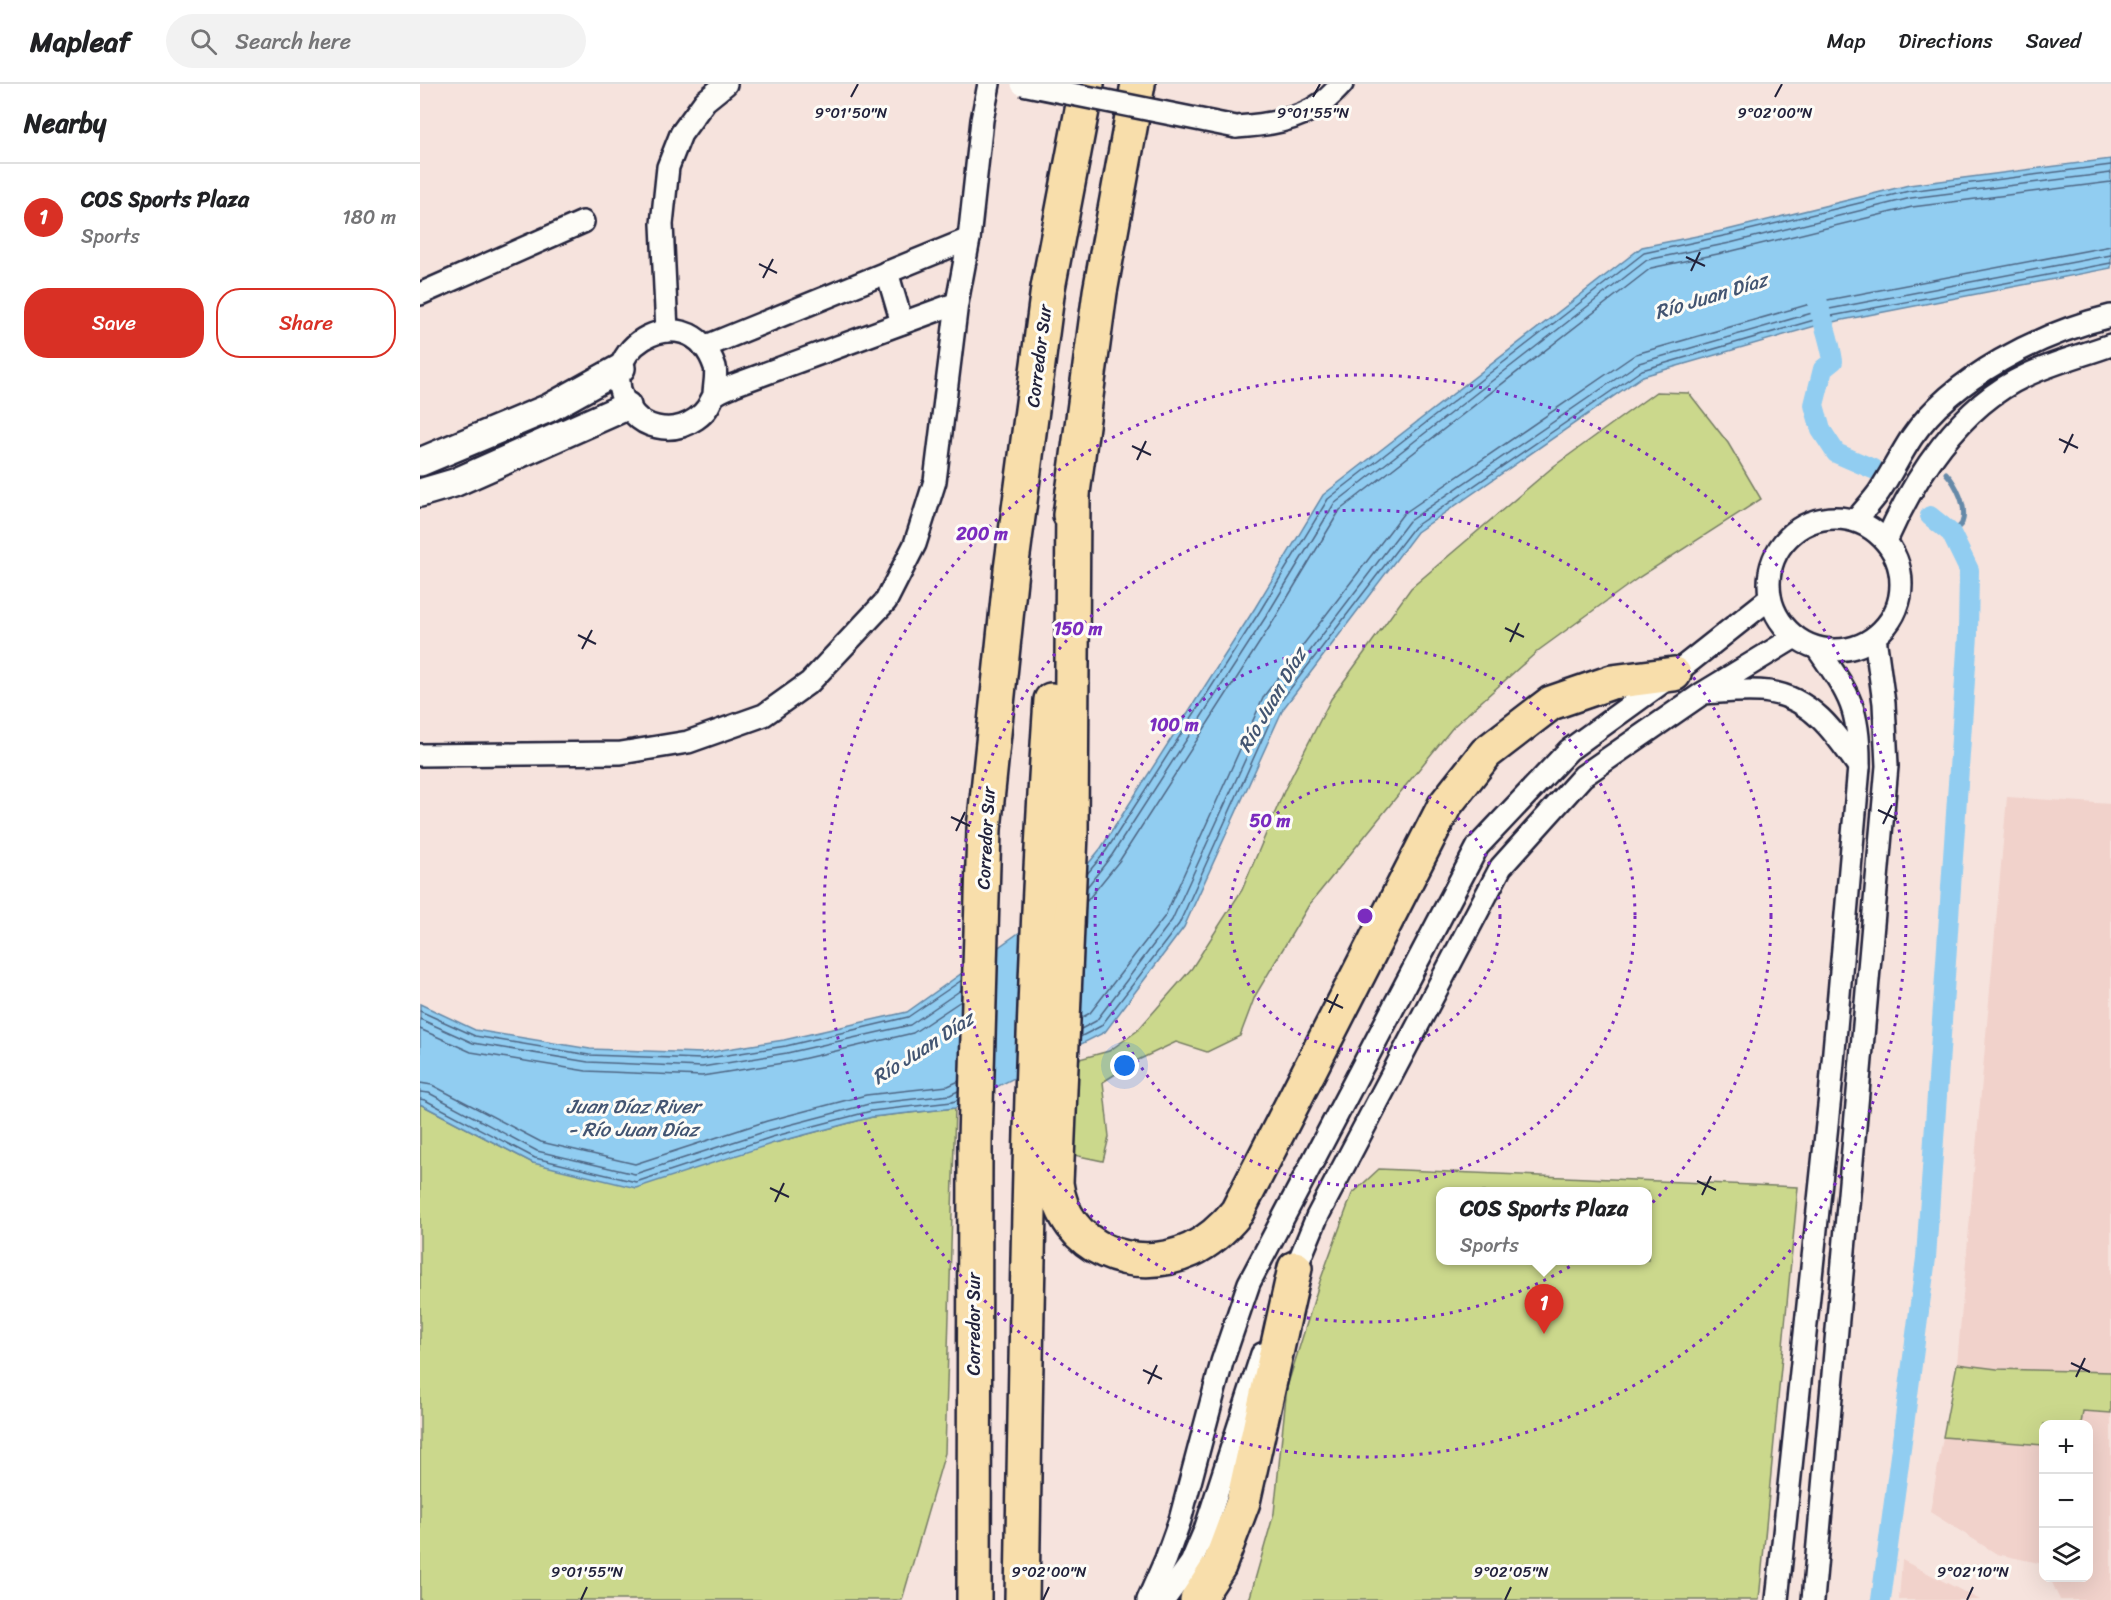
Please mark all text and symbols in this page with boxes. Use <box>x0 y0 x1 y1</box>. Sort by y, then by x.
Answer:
search box <box>166 14 586 68</box>
text: Mapleaf <box>30 17 130 66</box>
text: Search here <box>235 22 351 61</box>
text: Map <box>1827 22 1865 60</box>
text: Directions <box>1898 22 1993 60</box>
text: Saved <box>2026 22 2081 60</box>
icon: search <box>187 25 220 58</box>
text: Nearby <box>24 100 106 146</box>
text: 9°01'50"N <box>815 100 888 126</box>
text: 9°01'55"N <box>1277 100 1350 126</box>
text: 9°02'00"N <box>1738 100 1813 126</box>
text: COS Sports Plaza <box>81 180 249 219</box>
text: 1 <box>39 200 48 235</box>
text: 180 m <box>342 200 396 235</box>
text: Sports <box>81 219 140 254</box>
water label: Río Juan Díaz <box>1650 261 1775 330</box>
button: Save <box>24 288 204 358</box>
button: Share <box>216 288 396 358</box>
street label: Corredor Sur <box>1017 301 1061 409</box>
text: 200 m <box>955 518 1008 550</box>
text: 150 m <box>1054 613 1102 645</box>
water label: Río Juan Díaz <box>1228 638 1318 759</box>
text: 100 m <box>1150 709 1199 741</box>
street label: Corredor Sur <box>967 784 1005 890</box>
text: 50 m <box>1250 805 1291 837</box>
centre of rings <box>1355 906 1375 926</box>
water label: Río Juan Díaz <box>865 1000 984 1094</box>
your location <box>1110 1051 1139 1080</box>
water label: Juan Díaz River - Río Juan Díaz <box>566 1089 704 1147</box>
popup <box>1436 1187 1652 1265</box>
text: COS Sports Plaza <box>1460 1189 1628 1228</box>
text: Sports <box>1460 1228 1519 1263</box>
street label: Corredor Sur <box>958 1271 990 1376</box>
pin: 1 <box>1524 1284 1564 1334</box>
map controls <box>2039 1420 2093 1582</box>
button: + <box>2039 1420 2093 1474</box>
button: − <box>2039 1474 2093 1528</box>
button: layers <box>2039 1528 2093 1582</box>
text: 9°01'55"N <box>551 1559 624 1585</box>
text: 9°02'00"N <box>1012 1559 1087 1585</box>
text: 9°02'05"N <box>1474 1559 1549 1585</box>
text: 9°02'10"N <box>1937 1559 2010 1585</box>

